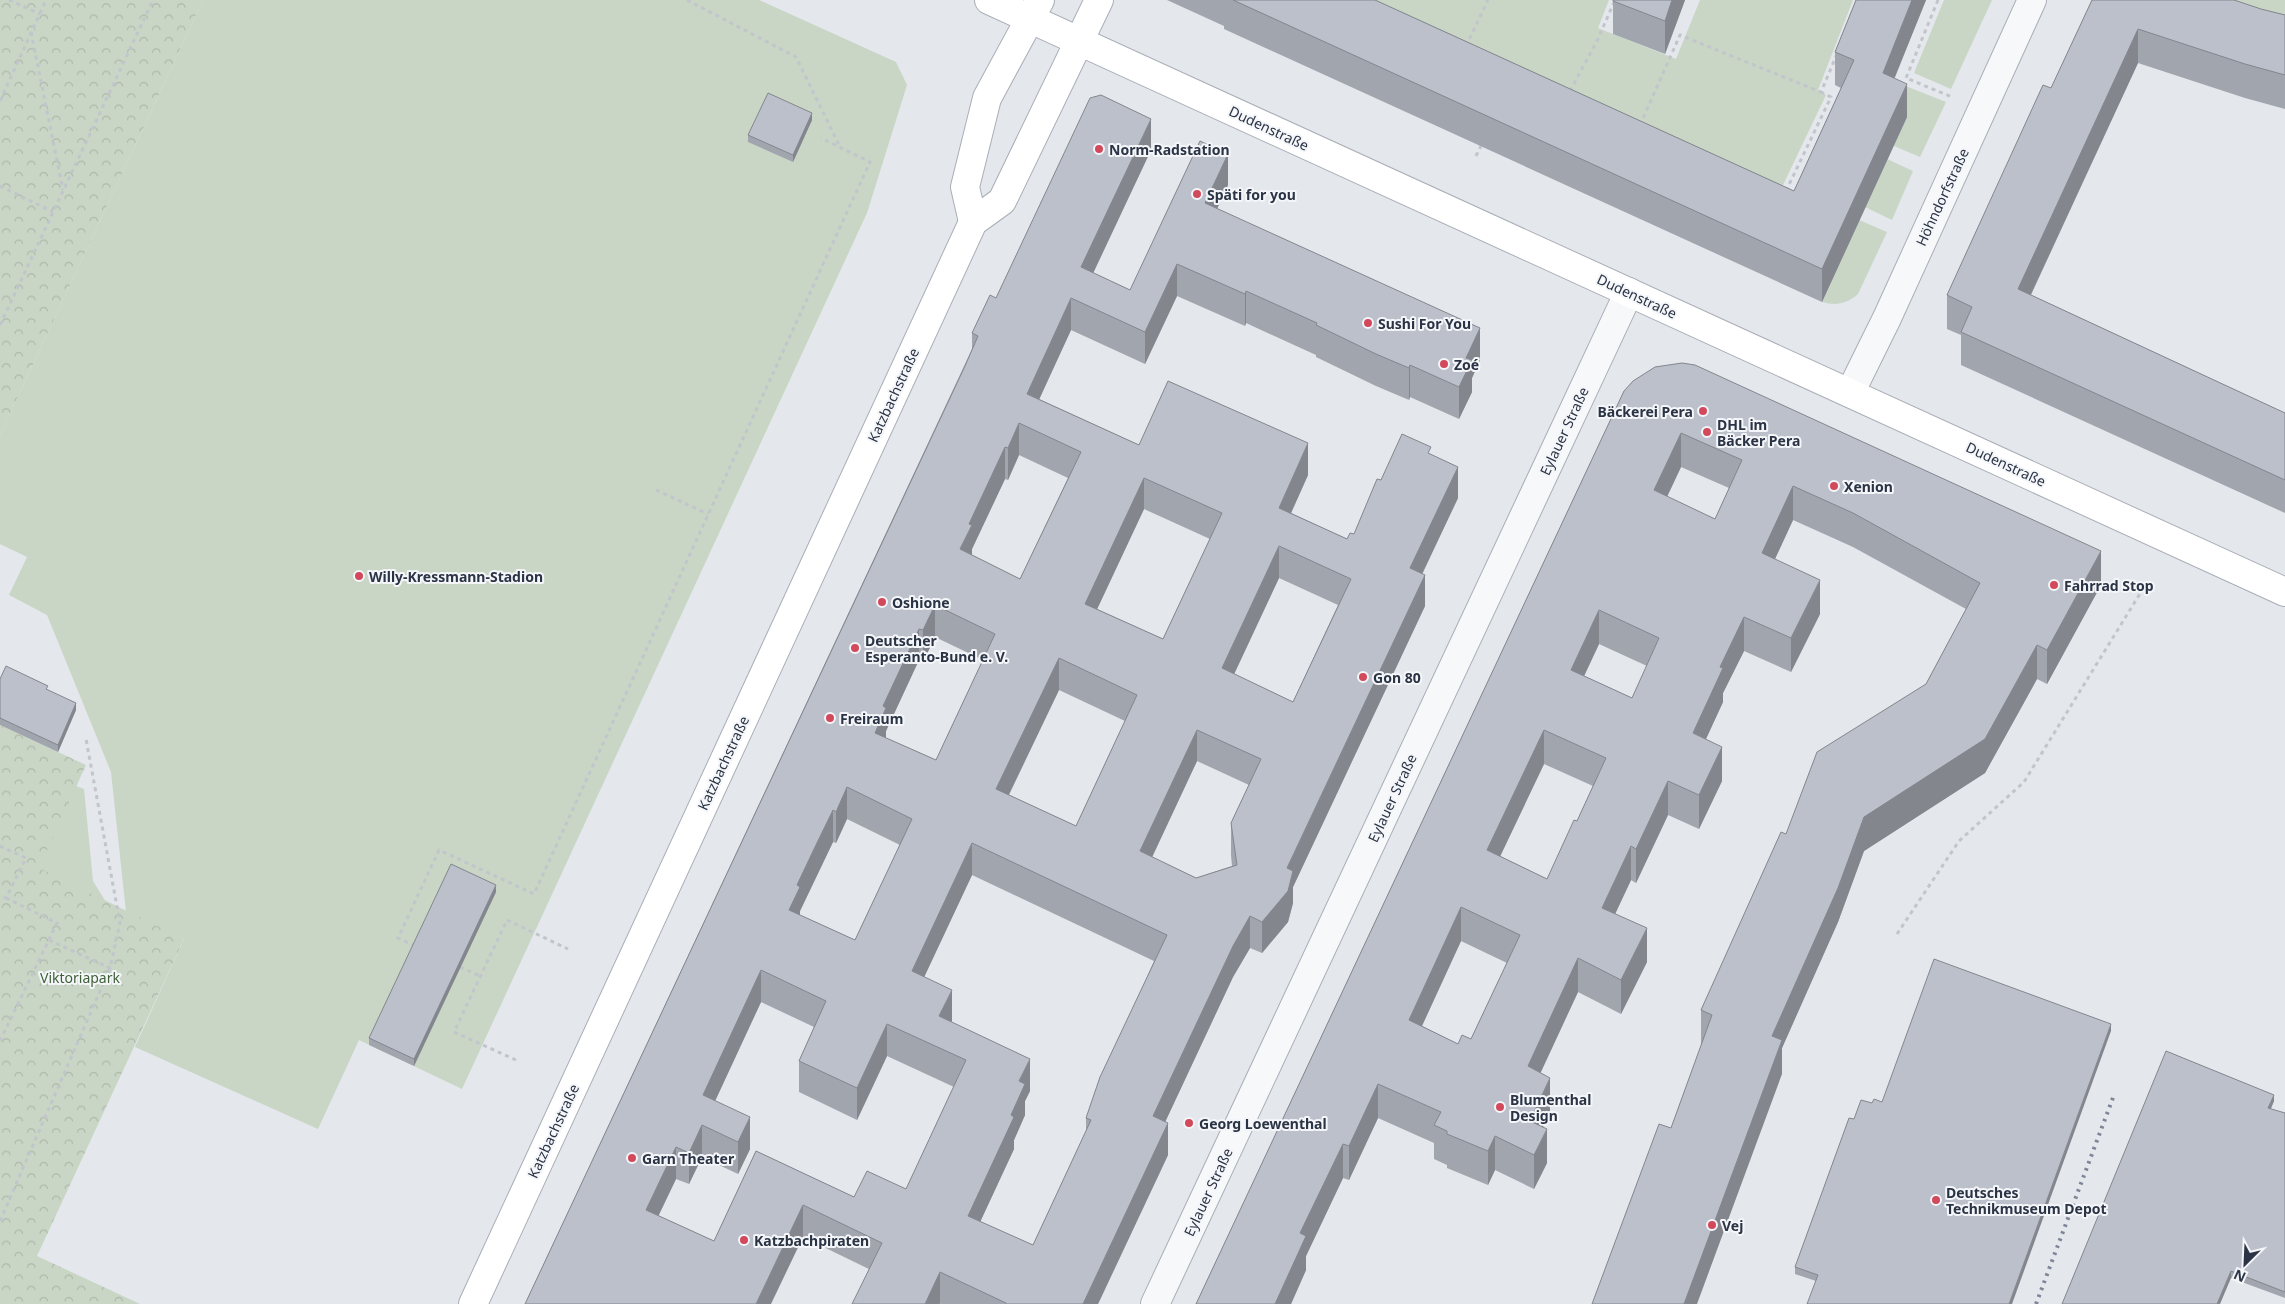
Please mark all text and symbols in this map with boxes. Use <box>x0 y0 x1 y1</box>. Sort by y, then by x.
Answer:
street label: Dudenstraße <box>1226 101 1312 155</box>
place label: Norm-Radstation <box>1109 140 1230 159</box>
marker: Norm-Radstation <box>1093 143 1105 155</box>
street label: Höhndorfstraße <box>1911 145 1973 249</box>
place label: Späti for you <box>1207 185 1296 204</box>
marker: Späti for you <box>1191 188 1203 200</box>
street label: Dudenstraße <box>1594 269 1680 323</box>
place label: Sushi For You <box>1378 314 1471 333</box>
marker: Sushi For You <box>1362 317 1374 329</box>
street label: Katzbachstraße <box>863 345 923 445</box>
place label: Zoé <box>1454 355 1479 374</box>
marker: Zoé <box>1438 358 1450 370</box>
street label: Eylauer Straße <box>1535 384 1593 478</box>
place label: Bäckerei Pera <box>1597 402 1693 421</box>
marker: Bäckerei Pera <box>1697 405 1709 417</box>
place label: DHL im Bäcker Pera <box>1717 415 1800 450</box>
marker: DHL im Bäcker Pera <box>1701 426 1713 438</box>
street label: Dudenstraße <box>1963 437 2049 491</box>
place label: Xenion <box>1844 477 1893 496</box>
marker: Xenion <box>1828 480 1840 492</box>
place label: Willy-Kressmann-Stadion <box>369 567 543 586</box>
marker: Willy-Kressmann-Stadion <box>353 570 365 582</box>
place label: Fahrrad Stop <box>2064 576 2154 595</box>
marker: Fahrrad Stop <box>2048 579 2060 591</box>
place label: Oshione <box>892 593 950 612</box>
marker: Oshione <box>876 596 888 608</box>
place label: Deutscher Esperanto-Bund e. V. <box>865 631 1008 666</box>
marker: Deutscher Esperanto-Bund e. V. <box>849 642 861 654</box>
place label: Gon 80 <box>1373 668 1421 687</box>
marker: Gon 80 <box>1357 671 1369 683</box>
place label: Freiraum <box>840 709 903 728</box>
marker: Freiraum <box>824 712 836 724</box>
street label: Katzbachstraße <box>693 713 753 813</box>
street label: Eylauer Straße <box>1363 751 1421 845</box>
park label: Viktoriapark <box>40 968 121 987</box>
street label: Katzbachstraße <box>523 1081 583 1181</box>
place label: Blumenthal Design <box>1510 1090 1591 1125</box>
marker: Blumenthal Design <box>1494 1101 1506 1113</box>
place label: Georg Loewenthal <box>1199 1114 1327 1133</box>
marker: Georg Loewenthal <box>1183 1117 1195 1129</box>
street label: Eylauer Straße <box>1179 1145 1237 1239</box>
place label: Garn Theater <box>642 1149 735 1168</box>
marker: Garn Theater <box>626 1152 638 1164</box>
place label: Deutsches Technikmuseum Depot <box>1946 1183 2107 1218</box>
marker: Deutsches Technikmuseum Depot <box>1930 1194 1942 1206</box>
place label: Vej <box>1722 1216 1743 1235</box>
marker: Vej <box>1706 1219 1718 1231</box>
place label: Katzbachpiraten <box>754 1231 869 1250</box>
marker: Katzbachpiraten <box>738 1234 750 1246</box>
north arrow <box>2220 1239 2270 1289</box>
text: N <box>2230 1265 2249 1287</box>

